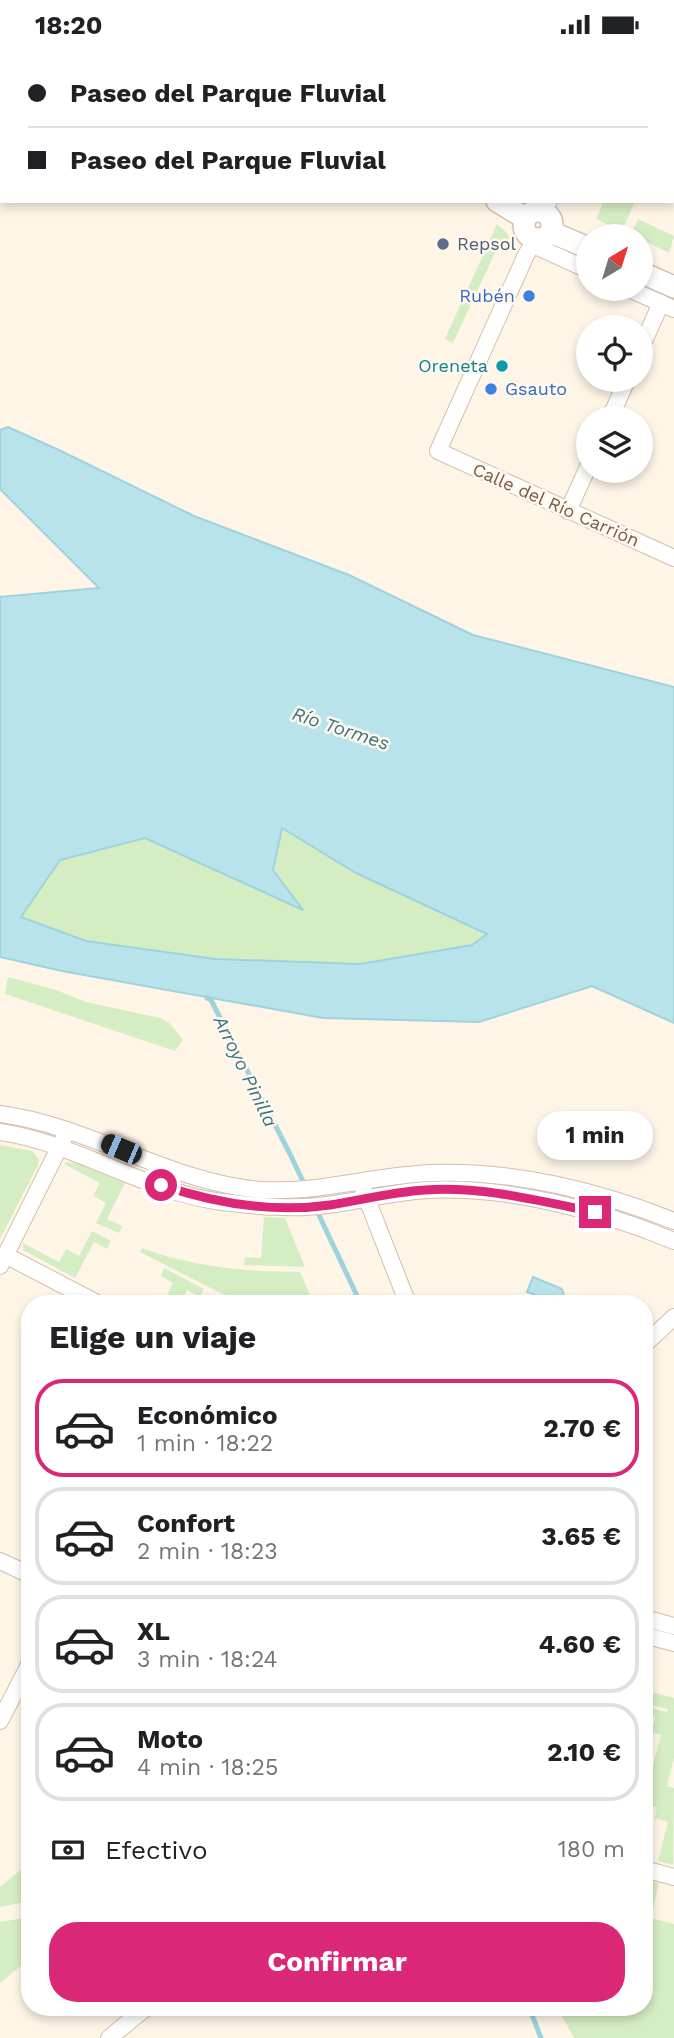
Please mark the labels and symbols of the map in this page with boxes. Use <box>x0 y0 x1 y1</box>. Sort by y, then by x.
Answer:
north arrow <box>576 224 653 301</box>
place label: Repsol <box>457 233 517 254</box>
marker: Repsol <box>435 236 451 252</box>
place label: Rubén <box>459 285 515 306</box>
marker: Rubén <box>521 288 537 304</box>
place label: Oreneta <box>418 355 488 376</box>
marker: Oreneta <box>494 358 510 374</box>
place label: Gsauto <box>505 378 567 399</box>
marker: Gsauto <box>483 381 499 397</box>
street label: Calle del Río Carrión <box>470 458 643 551</box>
water label: Río Tormes <box>289 702 392 755</box>
water label: Arroyo Pinilla <box>208 1011 283 1131</box>
callout: 1 min <box>537 1111 653 1159</box>
car <box>98 1131 145 1167</box>
route start <box>145 1169 177 1201</box>
route end <box>579 1196 611 1228</box>

